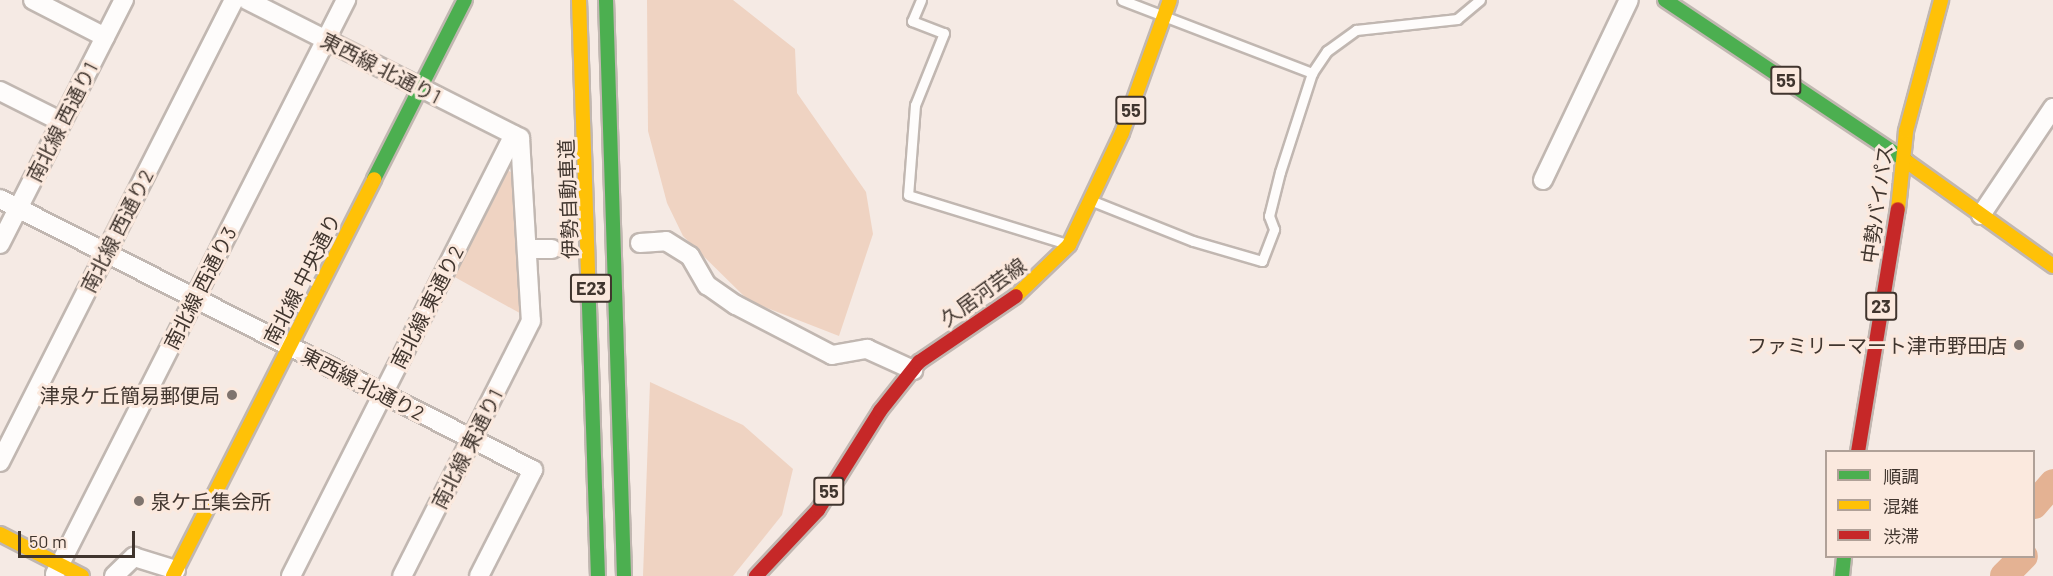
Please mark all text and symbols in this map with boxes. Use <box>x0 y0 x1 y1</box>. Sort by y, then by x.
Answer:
street label: 東西線 北通り1 <box>317 28 445 108</box>
street label: 南北線 西通り1 <box>22 58 102 186</box>
road number: 55 <box>1770 65 1802 95</box>
road number: 55 <box>1114 95 1148 125</box>
street label: 伊勢自動車道 <box>554 139 582 259</box>
street label: 中勢バイパス <box>1857 143 1897 265</box>
street label: 南北線 西通り2 <box>76 166 158 296</box>
street label: 南北線 中央通り <box>259 209 345 349</box>
street label: 南北線 西通り3 <box>159 223 241 353</box>
street label: 南北線 東通り2 <box>386 242 468 372</box>
street label: 久居河芸線 <box>935 253 1031 331</box>
road number: E23 <box>568 273 614 303</box>
road number: 23 <box>1864 291 1898 321</box>
place label: ファミリーマート津市野田店 <box>1747 333 2007 357</box>
marker: ファミリーマート津市野田店 <box>2012 338 2026 352</box>
street label: 東西線 北通り2 <box>298 343 428 425</box>
place label: 津泉ケ丘簡易郵便局 <box>40 383 220 407</box>
street label: 南北線 東通り1 <box>427 385 507 513</box>
marker: 津泉ケ丘簡易郵便局 <box>225 388 239 402</box>
legend <box>1825 450 2035 558</box>
text: 順調 <box>1883 465 1919 487</box>
road number: 55 <box>812 476 846 506</box>
place label: 泉ケ丘集会所 <box>151 489 271 513</box>
marker: 泉ケ丘集会所 <box>132 494 146 508</box>
text: 混雑 <box>1883 495 1919 517</box>
scale bar <box>21 519 138 557</box>
text: 渋滞 <box>1883 525 1919 547</box>
text: 50 m <box>29 530 67 552</box>

